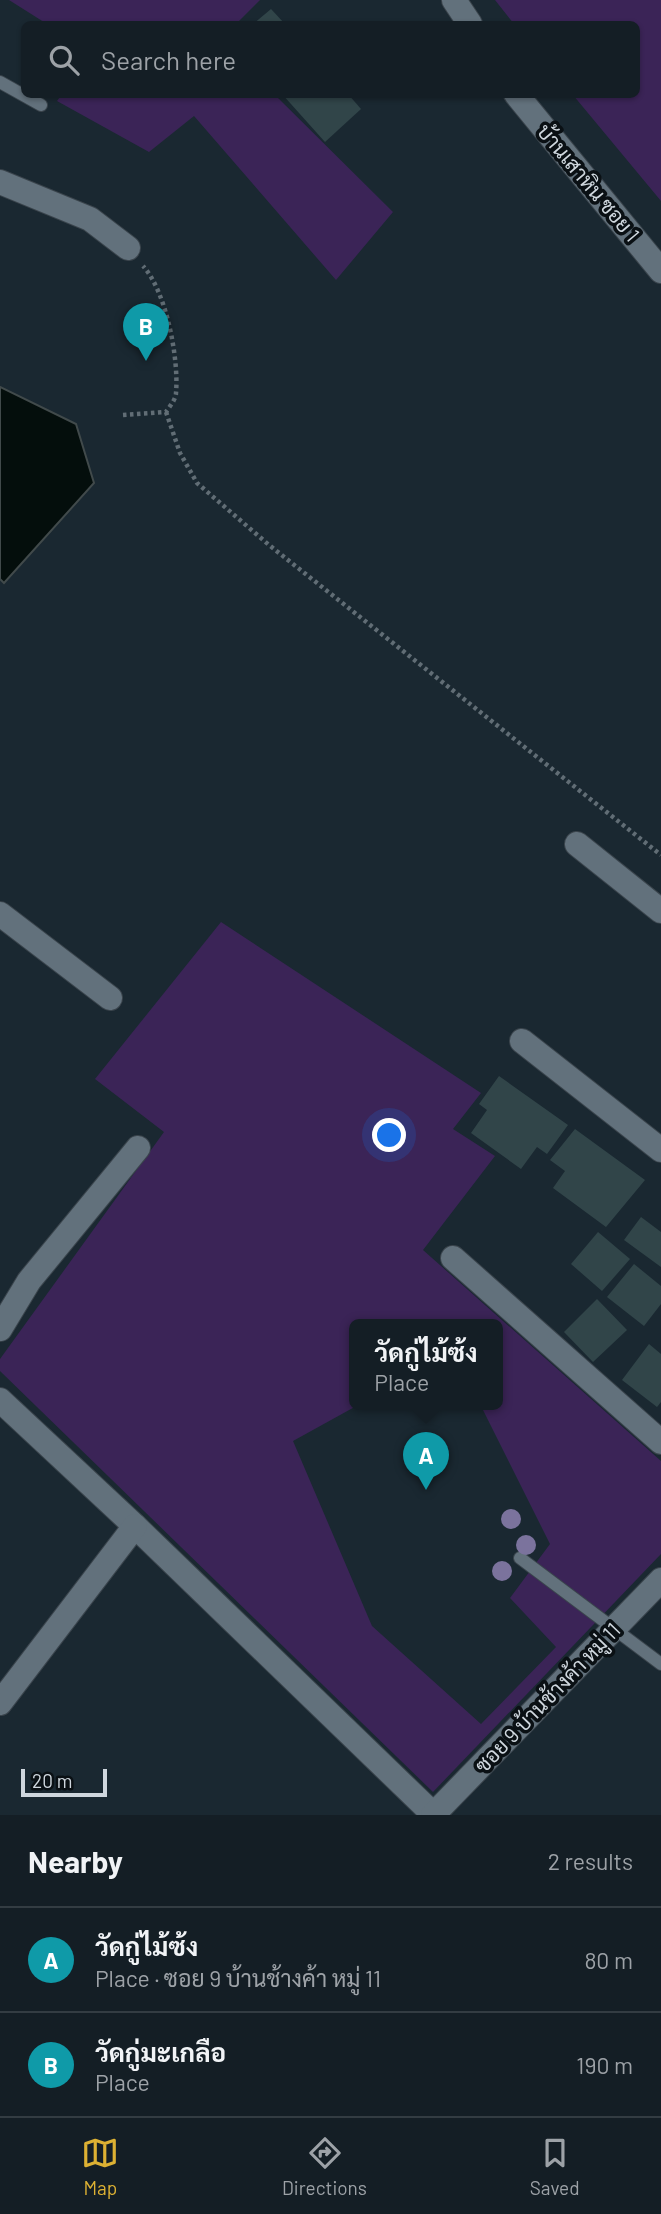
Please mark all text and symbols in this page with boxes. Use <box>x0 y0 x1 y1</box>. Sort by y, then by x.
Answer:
search box <box>21 21 640 98</box>
icon: search <box>45 41 83 79</box>
text: Search here <box>101 44 236 75</box>
street label: บ้านเสาหิน ซอย 1 <box>533 118 646 246</box>
pin: B <box>123 303 169 361</box>
your location <box>372 1118 406 1152</box>
popup <box>349 1319 503 1410</box>
text: วัดกู่ไม้ซ้ง <box>374 1336 478 1367</box>
text: Place <box>374 1368 429 1396</box>
pin: A <box>403 1432 449 1490</box>
street label: ซอย 9 บ้านช้างค้า หมู่ 11 <box>469 1617 628 1780</box>
scale bar <box>21 1766 107 1798</box>
text: 20 m <box>32 1769 72 1792</box>
text: Nearby <box>28 1843 123 1879</box>
text: 2 results <box>548 1847 633 1875</box>
text: วัดกู่ไม้ซ้ง <box>95 1930 198 1961</box>
text: A <box>43 1946 59 1974</box>
text: 80 m <box>584 1946 633 1974</box>
text: Place · ซอย 9 บ้านช้างค้า หมู่ 11 <box>95 1964 381 1992</box>
text: วัดกู่มะเกลือ <box>95 2036 226 2067</box>
text: B <box>44 2051 58 2079</box>
text: 190 m <box>576 2051 633 2079</box>
text: Place <box>95 2068 150 2096</box>
tab: Map <box>81 2134 119 2199</box>
tab: Directions <box>282 2134 367 2199</box>
tab: Saved <box>530 2134 580 2199</box>

